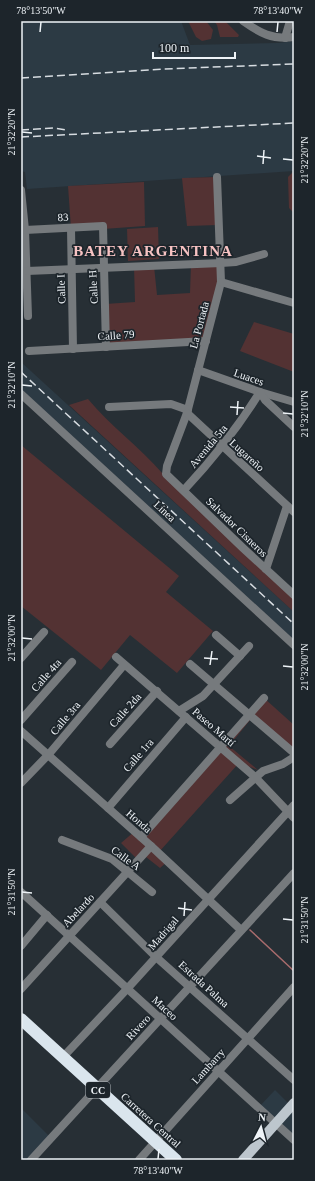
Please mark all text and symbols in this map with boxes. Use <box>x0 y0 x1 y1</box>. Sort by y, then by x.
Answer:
text: 78°13'50"W <box>16 5 66 16</box>
text: 78°13'40"W <box>253 5 303 16</box>
scale bar <box>153 34 235 60</box>
text: 100 m <box>159 41 190 55</box>
text: 21°32'20"N <box>6 108 17 156</box>
text: 21°32'20"N <box>299 136 310 184</box>
street label: 83 <box>57 211 69 223</box>
district label: BATEY ARGENTINA <box>73 243 233 259</box>
street label: Calle H <box>86 270 100 304</box>
street label: Calle I <box>54 274 68 304</box>
street label: La Portada <box>187 300 211 350</box>
street label: Calle 79 <box>97 328 135 342</box>
text: 21°32'10"N <box>6 361 17 409</box>
street label: Luaces <box>232 366 266 388</box>
text: 21°32'10"N <box>299 390 310 438</box>
street label: Avenida 5ta <box>186 422 230 470</box>
street label: Lugareño <box>227 436 267 474</box>
street label: Salvador Cisneros <box>204 495 270 559</box>
street label: Línea <box>152 498 178 524</box>
text: 21°32'00"N <box>6 614 17 662</box>
text: 21°32'00"N <box>299 643 310 691</box>
street label: Calle 4ta <box>29 656 64 694</box>
street label: Calle 2da <box>107 690 144 730</box>
street label: Calle 3ra <box>48 699 83 737</box>
street label: Paseo Martí <box>190 705 238 749</box>
street label: Calle 1ra <box>120 736 156 774</box>
street label: Honda <box>124 807 154 835</box>
street label: Calle A <box>109 843 143 873</box>
text: 21°31'50"N <box>6 868 17 916</box>
street label: Abelardo <box>60 891 97 929</box>
text: 21°31'50"N <box>299 896 310 944</box>
street label: Madrigal <box>145 914 181 952</box>
street label: Estrada Palma <box>176 958 232 1010</box>
street label: Maceo <box>150 994 181 1023</box>
street label: Rivero <box>123 1012 153 1042</box>
street label: Lambarry <box>189 1046 227 1086</box>
road number: CC <box>86 1082 110 1098</box>
street label: Carretera Central <box>119 1090 183 1150</box>
north arrow <box>241 1107 281 1147</box>
text: N <box>257 1111 267 1123</box>
text: 78°13'40"W <box>133 1165 183 1176</box>

